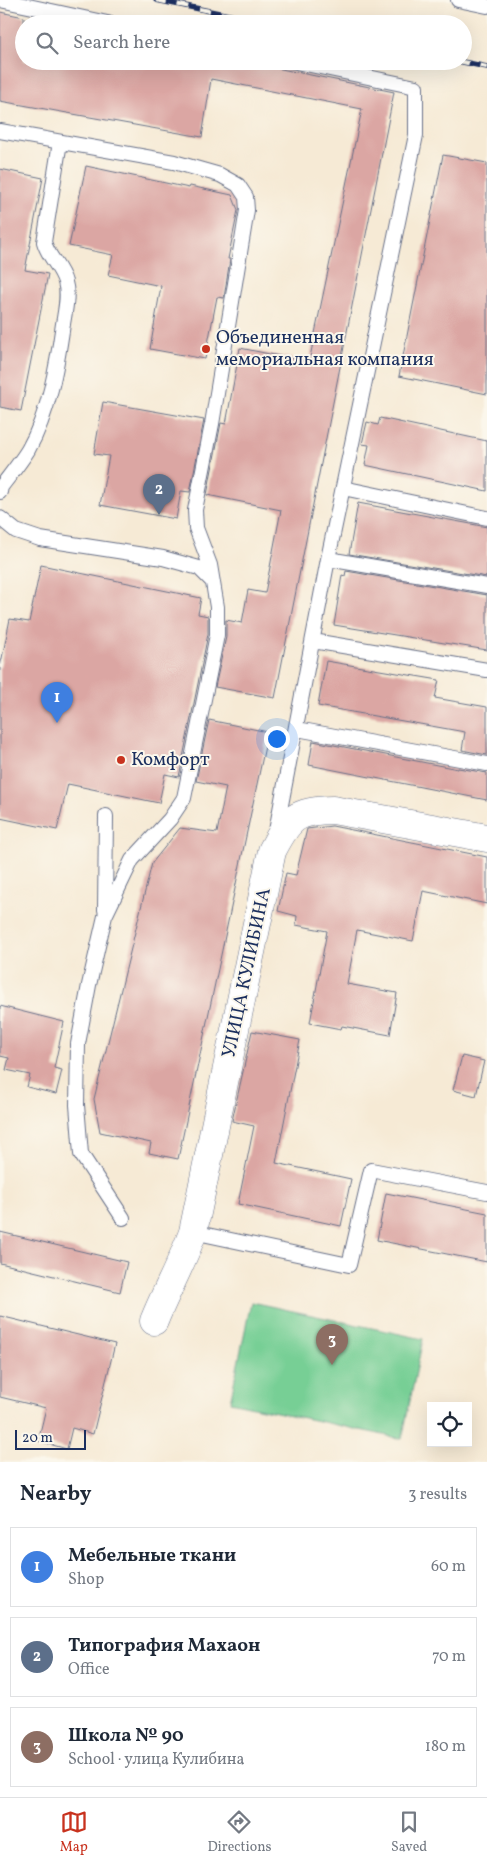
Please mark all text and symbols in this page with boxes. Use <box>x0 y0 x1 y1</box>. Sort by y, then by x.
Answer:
search box <box>15 15 472 70</box>
icon: search <box>33 29 61 57</box>
text: Search here <box>73 30 170 56</box>
place label: Объединенная мемориальная компания <box>216 325 434 373</box>
marker: Объединенная мемориальная компания <box>200 343 212 355</box>
pin: 2 <box>143 474 175 515</box>
pin: 1 <box>41 682 73 723</box>
your location <box>264 726 290 752</box>
place label: Комфорт <box>131 747 210 773</box>
marker: Комфорт <box>115 754 127 766</box>
street label: УЛИЦА КУЛИБИНА <box>216 885 278 1061</box>
pin: 3 <box>316 1324 348 1365</box>
map controls <box>427 1402 472 1447</box>
button: locate <box>427 1402 472 1447</box>
scale bar <box>15 1427 86 1450</box>
text: 20 m <box>22 1429 53 1448</box>
text: Nearby <box>20 1480 91 1509</box>
text: 3 results <box>408 1484 467 1506</box>
text: Мебельные ткани <box>68 1543 236 1569</box>
text: 1 <box>34 1556 40 1578</box>
text: 60 m <box>431 1556 466 1578</box>
text: Shop <box>68 1569 104 1591</box>
text: Типография Махаон <box>68 1633 260 1659</box>
text: 2 <box>33 1646 41 1668</box>
text: 70 m <box>432 1646 466 1668</box>
text: Office <box>68 1659 110 1681</box>
text: Школа № 90 <box>68 1723 184 1749</box>
text: 3 <box>33 1736 41 1758</box>
text: 180 m <box>425 1736 466 1758</box>
text: School · улица Кулибина <box>68 1749 244 1771</box>
tab: Map <box>60 1808 88 1857</box>
tab: Directions <box>207 1808 272 1857</box>
tab: Saved <box>391 1808 427 1857</box>

